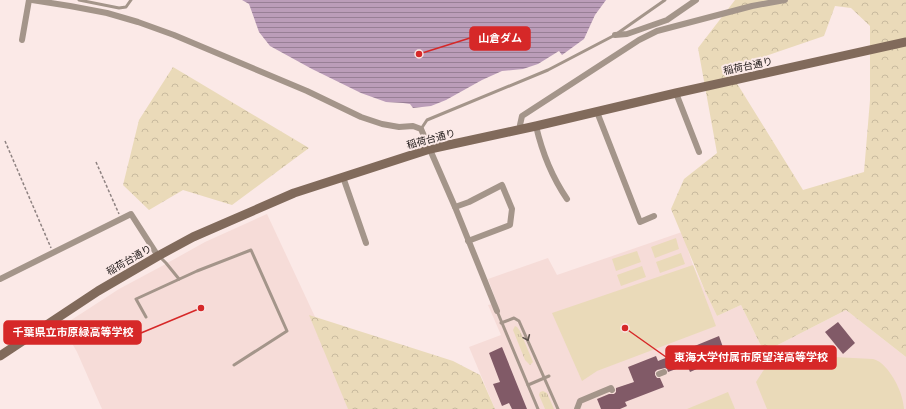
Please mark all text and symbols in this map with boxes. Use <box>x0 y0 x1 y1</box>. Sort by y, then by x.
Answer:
callout: 山倉ダム <box>470 27 530 50</box>
text: 山倉ダム <box>478 31 522 45</box>
street label: 稲荷台通り <box>722 54 774 78</box>
street label: 稲荷台通り <box>405 126 457 152</box>
street label: 稲荷台通り <box>104 242 154 278</box>
callout: 千葉県立市原緑高等学校 <box>4 321 141 344</box>
text: 千葉県立市原緑高等学校 <box>13 325 134 339</box>
one-way arrow <box>522 334 530 342</box>
callout: 東海大学付属市原望洋高等学校 <box>666 346 836 369</box>
text: 東海大学付属市原望洋高等学校 <box>674 350 828 364</box>

